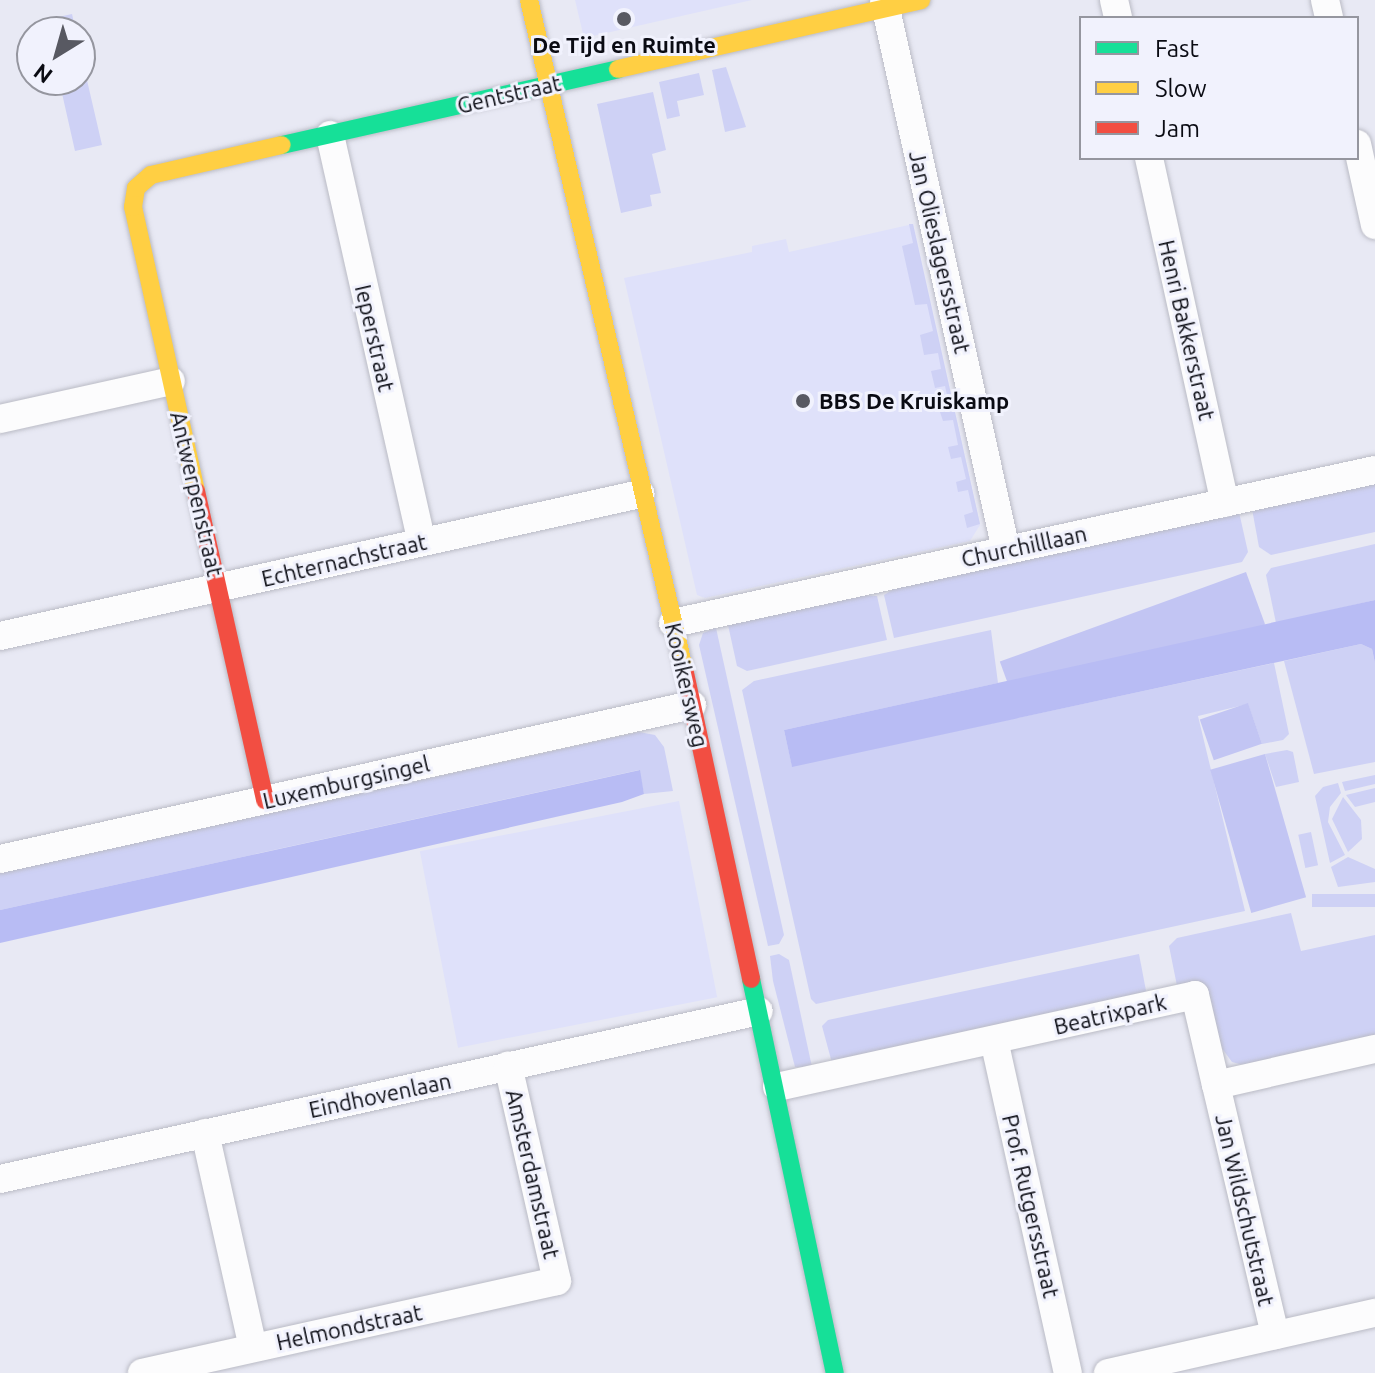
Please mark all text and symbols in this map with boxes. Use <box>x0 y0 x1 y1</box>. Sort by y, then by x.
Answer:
marker: De Tijd en Ruimte <box>615 10 633 28</box>
north arrow <box>16 16 96 96</box>
legend <box>1079 16 1359 160</box>
place label: De Tijd en Ruimte <box>532 32 716 58</box>
text: Fast <box>1155 35 1199 62</box>
text: N <box>28 59 57 89</box>
street label: Gentstraat <box>455 69 563 119</box>
text: Slow <box>1155 75 1207 102</box>
text: Jam <box>1155 115 1200 142</box>
street label: Jan Olieslagersstraat <box>904 148 976 356</box>
street label: Henri Bakkerstraat <box>1153 237 1221 423</box>
street label: Ieperstraat <box>350 282 400 394</box>
place label: BBS De Kruiskamp <box>819 388 1009 414</box>
marker: BBS De Kruiskamp <box>794 392 812 410</box>
street label: Antwerpenstraat <box>165 409 229 579</box>
street label: Churchilllaan <box>959 520 1089 572</box>
street label: Echternachstraat <box>259 528 429 592</box>
street label: Kooikersweg <box>660 620 714 750</box>
street label: Luxemburgsingel <box>260 750 432 814</box>
street label: Beatrixpark <box>1051 988 1169 1040</box>
street label: Eindhovenlaan <box>306 1067 454 1123</box>
street label: Amsterdamstraat <box>501 1087 565 1261</box>
street label: Prof. Rutgersstraat <box>997 1112 1065 1300</box>
street label: Jan Wildschutstraat <box>1210 1112 1280 1308</box>
street label: Helmondstraat <box>274 1299 424 1355</box>

